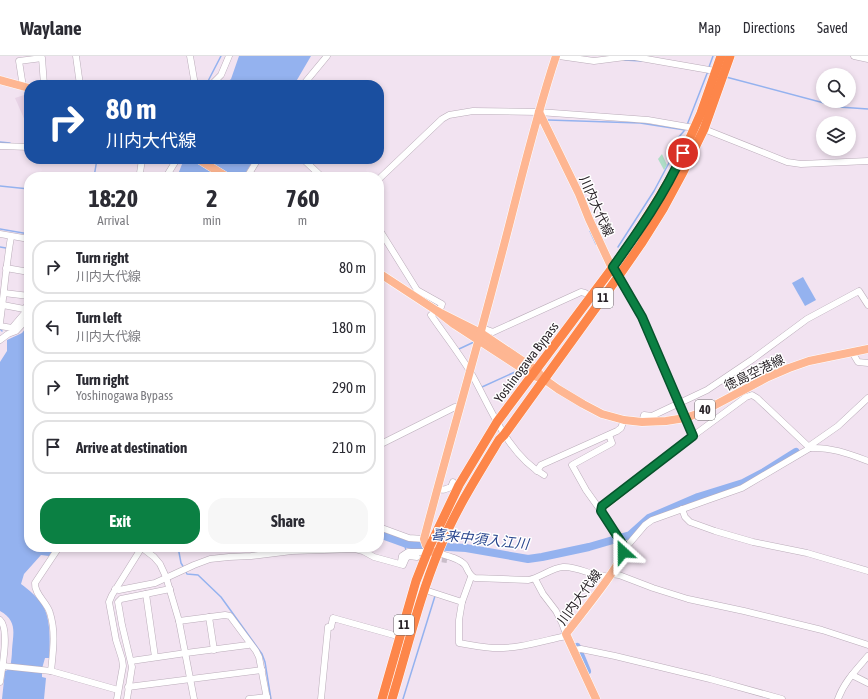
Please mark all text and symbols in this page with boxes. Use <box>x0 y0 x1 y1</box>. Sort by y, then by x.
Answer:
text: Waylane <box>20 17 82 39</box>
text: Map <box>698 20 721 36</box>
text: Directions <box>743 20 795 36</box>
text: Saved <box>817 20 848 36</box>
map controls <box>816 68 856 156</box>
button: search <box>816 68 856 108</box>
text: 80 m <box>106 93 156 125</box>
icon: right <box>40 96 92 148</box>
button: layers <box>816 116 856 156</box>
text: 川内大代線 <box>106 130 196 151</box>
pin <box>666 136 700 170</box>
icon: arrive <box>672 142 694 164</box>
street label: 川内大代線 <box>576 173 617 239</box>
text: 18:20 <box>89 185 138 212</box>
text: 2 <box>206 185 217 212</box>
text: 760 <box>286 185 319 212</box>
text: Arrival <box>97 213 129 228</box>
text: min <box>202 213 221 228</box>
text: m <box>298 213 307 228</box>
text: Turn right <box>76 249 129 266</box>
icon: right <box>42 256 64 278</box>
text: 80 m <box>339 259 366 276</box>
text: 川内大代線 <box>76 269 141 284</box>
road number: 11 <box>593 288 613 308</box>
text: Turn left <box>76 309 122 326</box>
icon: left <box>42 316 64 338</box>
text: 180 m <box>332 319 366 336</box>
street label: Yoshinogawa Bypass <box>491 319 562 406</box>
text: 川内大代線 <box>76 329 141 344</box>
street label: 徳島空港線 <box>722 351 787 393</box>
text: Turn right <box>76 371 129 388</box>
icon: right <box>42 376 64 398</box>
text: 290 m <box>332 379 366 396</box>
text: Yoshinogawa Bypass <box>76 388 173 403</box>
road number: 40 <box>695 400 715 420</box>
icon: arrive <box>42 436 64 458</box>
text: Arrive at destination <box>76 439 187 456</box>
text: 210 m <box>332 439 366 456</box>
button: Exit <box>40 498 200 544</box>
button: Share <box>208 498 368 544</box>
water label: 喜来中須入江川 <box>430 526 532 552</box>
position arrow <box>602 531 644 573</box>
street label: 川内大代線 <box>554 567 605 628</box>
road number: 11 <box>394 615 414 635</box>

